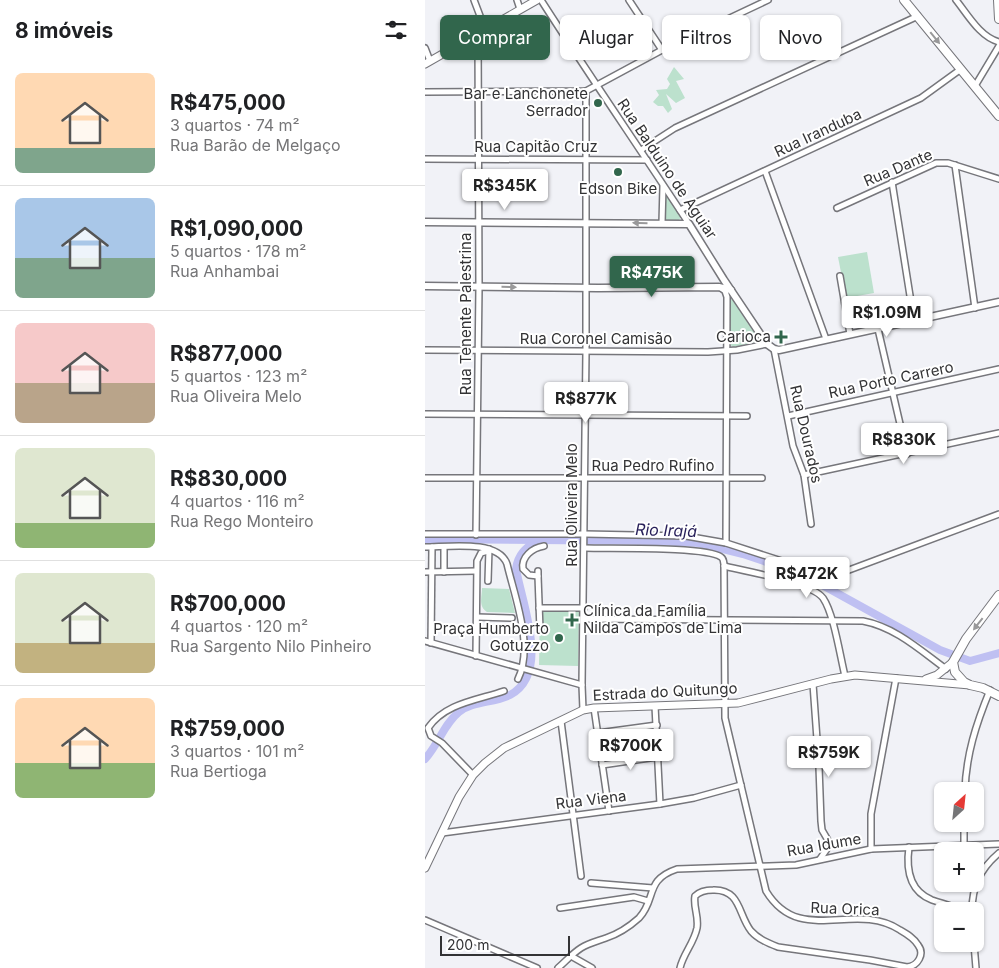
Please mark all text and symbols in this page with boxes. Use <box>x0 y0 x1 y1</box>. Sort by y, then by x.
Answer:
chip: Comprar <box>440 15 550 60</box>
chip: Alugar <box>560 15 652 60</box>
chip: Filtros <box>662 15 750 60</box>
chip: Novo <box>760 15 841 60</box>
icon: filters <box>382 16 410 44</box>
text: 8 imóveis <box>15 18 113 43</box>
one-way arrow <box>930 31 941 44</box>
place label: Bar e Lanchonete Serrador <box>464 84 588 120</box>
text: R$475,000 <box>170 90 286 115</box>
icon: home <box>55 93 115 153</box>
street label: Rua Balduino de Aguiar <box>613 95 722 243</box>
marker: Bar e Lanchonete Serrador <box>592 97 604 109</box>
street label: Rua Iranduba <box>771 104 864 161</box>
text: 3 quartos · 74 m² <box>170 115 300 135</box>
text: Rua Barão de Melgaço <box>170 135 341 155</box>
street label: Rua Capitão Cruz <box>474 137 598 156</box>
street label: Rua Dante <box>861 145 935 191</box>
marker: Edson Bike <box>612 166 624 178</box>
pin: R$345K <box>464 168 546 211</box>
text: R$345K <box>473 175 537 195</box>
place label: Edson Bike <box>579 179 657 198</box>
text: R$1,090,000 <box>170 216 303 241</box>
icon: home <box>55 218 115 278</box>
one-way arrow <box>632 219 648 227</box>
street label: Rua Tenente Palestrina <box>456 233 475 395</box>
text: 5 quartos · 178 m² <box>170 241 306 261</box>
pin: R$475K <box>611 256 693 298</box>
text: Rua Anhambai <box>170 261 279 281</box>
text: R$475K <box>621 262 683 282</box>
one-way arrow <box>501 283 517 291</box>
pin: R$1.09M <box>841 296 933 338</box>
text: R$1.09M <box>853 302 921 322</box>
place label: Carioca <box>716 327 771 346</box>
street label: Rua Coronel Camisão <box>520 329 672 348</box>
marker: Carioca <box>775 331 787 343</box>
text: R$877,000 <box>170 341 282 366</box>
icon: home <box>55 343 115 403</box>
street label: Rua Porto Carrero <box>827 357 955 402</box>
text: 5 quartos · 123 m² <box>170 366 307 386</box>
pin: R$877K <box>545 382 627 424</box>
street label: Rua Dourados <box>786 383 827 485</box>
text: Rua Oliveira Melo <box>170 386 302 406</box>
text: R$877K <box>555 388 617 408</box>
pin: R$830K <box>863 422 945 465</box>
text: R$830K <box>872 429 936 449</box>
street label: Rua Oliveira Melo <box>562 443 581 567</box>
street label: Rua Pedro Rufino <box>592 456 714 475</box>
text: R$830,000 <box>170 466 287 491</box>
icon: home <box>55 468 115 528</box>
text: 4 quartos · 116 m² <box>170 491 305 511</box>
text: Rua Rego Monteiro <box>170 511 314 531</box>
water label: Rio Irajá <box>635 519 697 541</box>
pin: R$472K <box>766 556 848 599</box>
text: R$472K <box>776 563 838 583</box>
text: R$700,000 <box>170 591 286 616</box>
icon: home <box>55 593 115 653</box>
place label: Clínica da Família Nilda Campos de Lima <box>583 601 742 637</box>
marker: Clínica da Família Nilda Campos de Lima <box>565 613 579 627</box>
text: 4 quartos · 120 m² <box>170 616 308 636</box>
one-way arrow <box>972 617 983 630</box>
place label: Praça Humberto Gotuzzo <box>433 619 549 655</box>
marker: Praça Humberto Gotuzzo <box>553 632 565 644</box>
text: Rua Sargento Nilo Pinheiro <box>170 636 371 656</box>
street label: Estrada do Quitungo <box>592 678 738 705</box>
text: R$759,000 <box>170 716 285 741</box>
icon: home <box>55 718 115 778</box>
pin: R$700K <box>590 728 672 771</box>
text: R$700K <box>599 735 663 755</box>
pin: R$759K <box>788 736 870 778</box>
text: 3 quartos · 101 m² <box>170 741 304 761</box>
text: R$759K <box>798 742 860 762</box>
text: Rua Bertioga <box>170 761 267 781</box>
north arrow <box>934 782 984 832</box>
map controls <box>934 782 984 952</box>
street label: Rua Viena <box>554 786 627 813</box>
street label: Rua Idume <box>785 829 863 860</box>
button: + <box>934 842 984 892</box>
street label: Rua Orica <box>810 898 880 919</box>
button: − <box>934 902 984 952</box>
scale bar <box>440 933 570 956</box>
text: 200 m <box>447 936 489 953</box>

